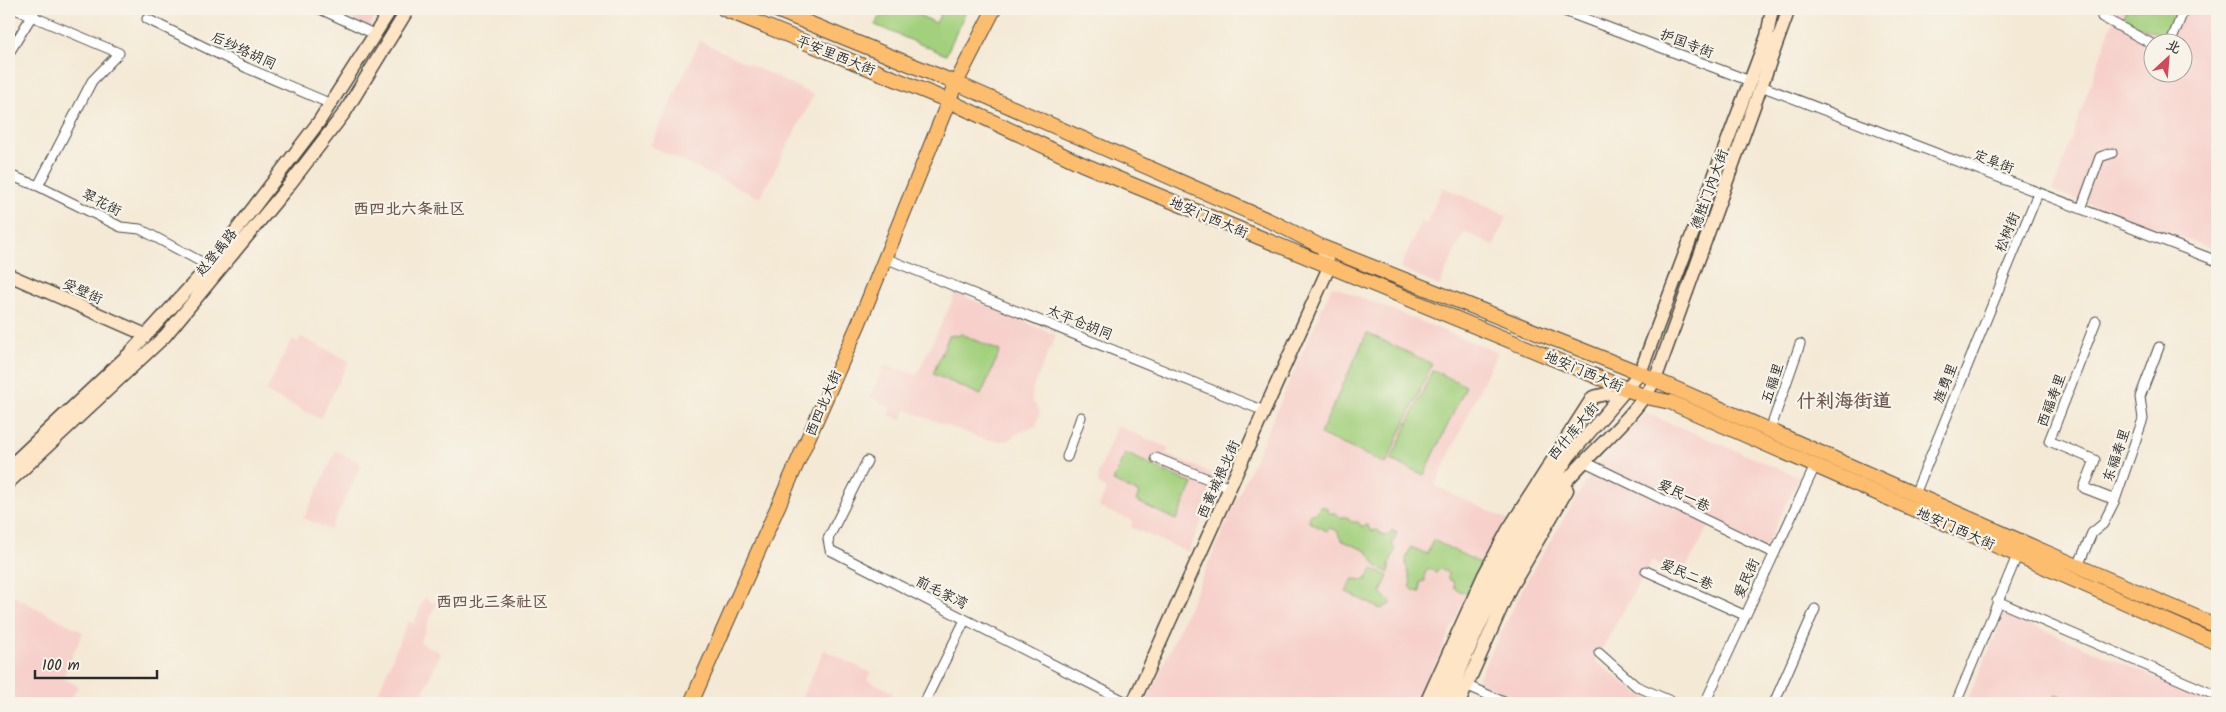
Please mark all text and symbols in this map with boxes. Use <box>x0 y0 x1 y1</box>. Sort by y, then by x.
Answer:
street label: 护国寺街 <box>1657 24 1717 64</box>
street label: 后纱络胡同 <box>207 26 280 76</box>
street label: 平安里西大街 <box>793 30 879 82</box>
north arrow <box>2144 32 2194 82</box>
text: 北 <box>2162 34 2184 60</box>
street label: 定阜街 <box>1970 144 2017 180</box>
street label: 德胜门内大街 <box>1685 146 1735 233</box>
street label: 翠花街 <box>78 184 125 222</box>
street label: 地安门西大街 <box>1166 191 1252 244</box>
district label: 西四北六条社区 <box>353 197 465 222</box>
street label: 松树街 <box>1990 209 2026 256</box>
street label: 赵登禹路 <box>191 224 243 281</box>
street label: 受壁街 <box>59 273 106 311</box>
street label: 太平仓胡同 <box>1043 300 1116 346</box>
street label: 地安门西大街 <box>1541 345 1627 398</box>
street label: 五福里 <box>1756 360 1790 407</box>
street label: 旌勇里 <box>1928 360 1964 407</box>
street label: 西四北大街 <box>800 367 848 440</box>
street label: 西福寿里 <box>2032 370 2072 430</box>
district label: 什刹海街道 <box>1796 387 1892 417</box>
street label: 西什库大街 <box>1543 398 1605 466</box>
street label: 东福寿里 <box>2097 425 2136 485</box>
street label: 西黄城根北街 <box>1192 437 1246 522</box>
street label: 爱民一巷 <box>1654 474 1714 518</box>
street label: 地安门西大街 <box>1913 502 1998 556</box>
street label: 爱民二巷 <box>1657 553 1718 597</box>
street label: 爱民街 <box>1728 555 1766 602</box>
street label: 前毛家湾 <box>912 570 971 615</box>
district label: 西四北三条社区 <box>436 590 548 615</box>
scale bar <box>35 647 158 679</box>
text: 100 m <box>42 654 80 678</box>

